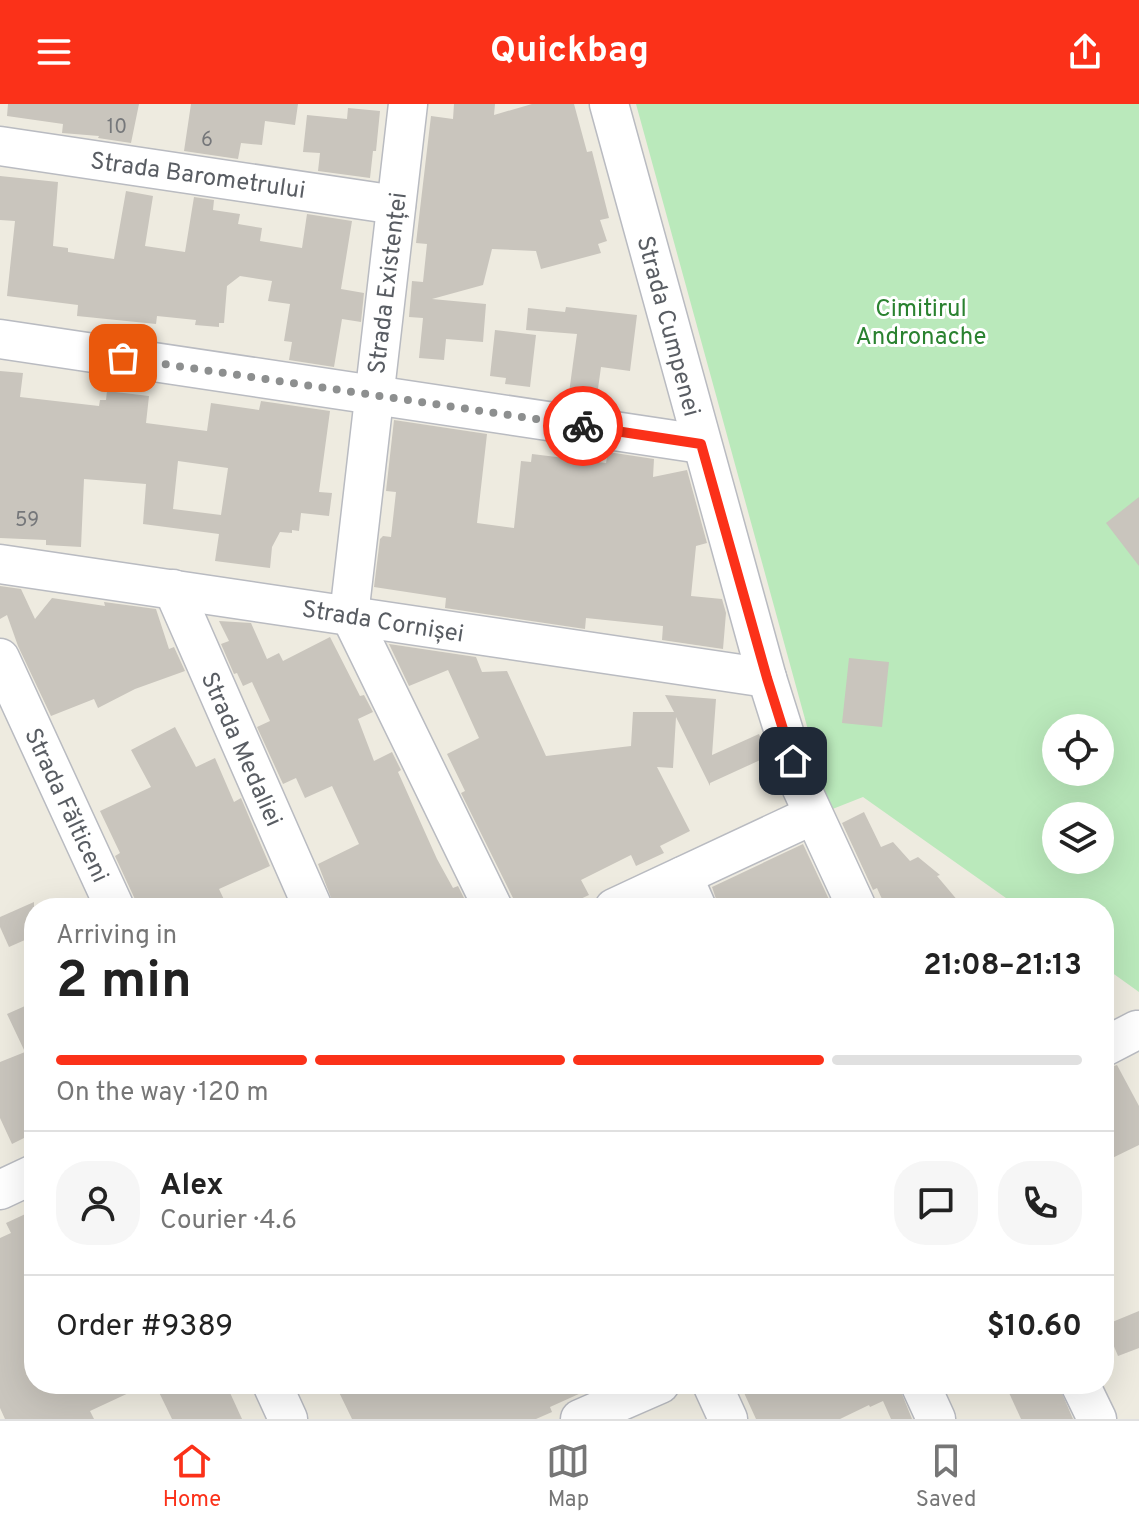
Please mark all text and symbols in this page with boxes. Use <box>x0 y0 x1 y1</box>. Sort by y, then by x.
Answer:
text: Quickbag <box>490 29 649 75</box>
icon: menu <box>32 30 76 74</box>
icon: share <box>1063 30 1107 74</box>
house number: 10 <box>107 115 127 141</box>
house number: 6 <box>201 128 213 154</box>
street label: Strada Barometrului <box>88 147 307 207</box>
street label: Strada Existenței <box>363 191 415 376</box>
street label: Strada Cumpenei <box>629 233 706 420</box>
park label: Cimitirul Andronache <box>855 295 987 353</box>
pin <box>89 324 157 392</box>
icon: bag <box>101 336 145 380</box>
courier <box>543 386 623 466</box>
icon: bike <box>561 404 605 448</box>
house number: 59 <box>15 508 39 534</box>
street label: Strada Cornișei <box>300 595 466 651</box>
street label: Strada Medaliei <box>193 668 288 832</box>
map controls <box>1042 714 1114 874</box>
button: locate <box>1042 714 1114 786</box>
street label: Strada Fălticeni <box>16 724 114 888</box>
pin <box>759 727 827 795</box>
icon: home <box>771 739 815 783</box>
button: layers <box>1042 802 1114 874</box>
text: Arriving in <box>56 920 177 953</box>
text: 21:08–21:13 <box>923 948 1082 985</box>
text: 2 min <box>56 950 192 1016</box>
text: On the way · 120 m <box>56 1077 269 1110</box>
button: person <box>56 1161 140 1245</box>
button: chat <box>894 1161 978 1245</box>
button: phone <box>998 1161 1082 1245</box>
text: Alex <box>160 1168 224 1205</box>
text: Courier · 4.6 <box>160 1205 297 1238</box>
text: Order #9389 <box>56 1309 233 1346</box>
text: $10.60 <box>987 1309 1082 1346</box>
tab: Home <box>163 1439 221 1514</box>
tab: Map <box>546 1439 590 1514</box>
tab: Saved <box>916 1439 976 1514</box>

